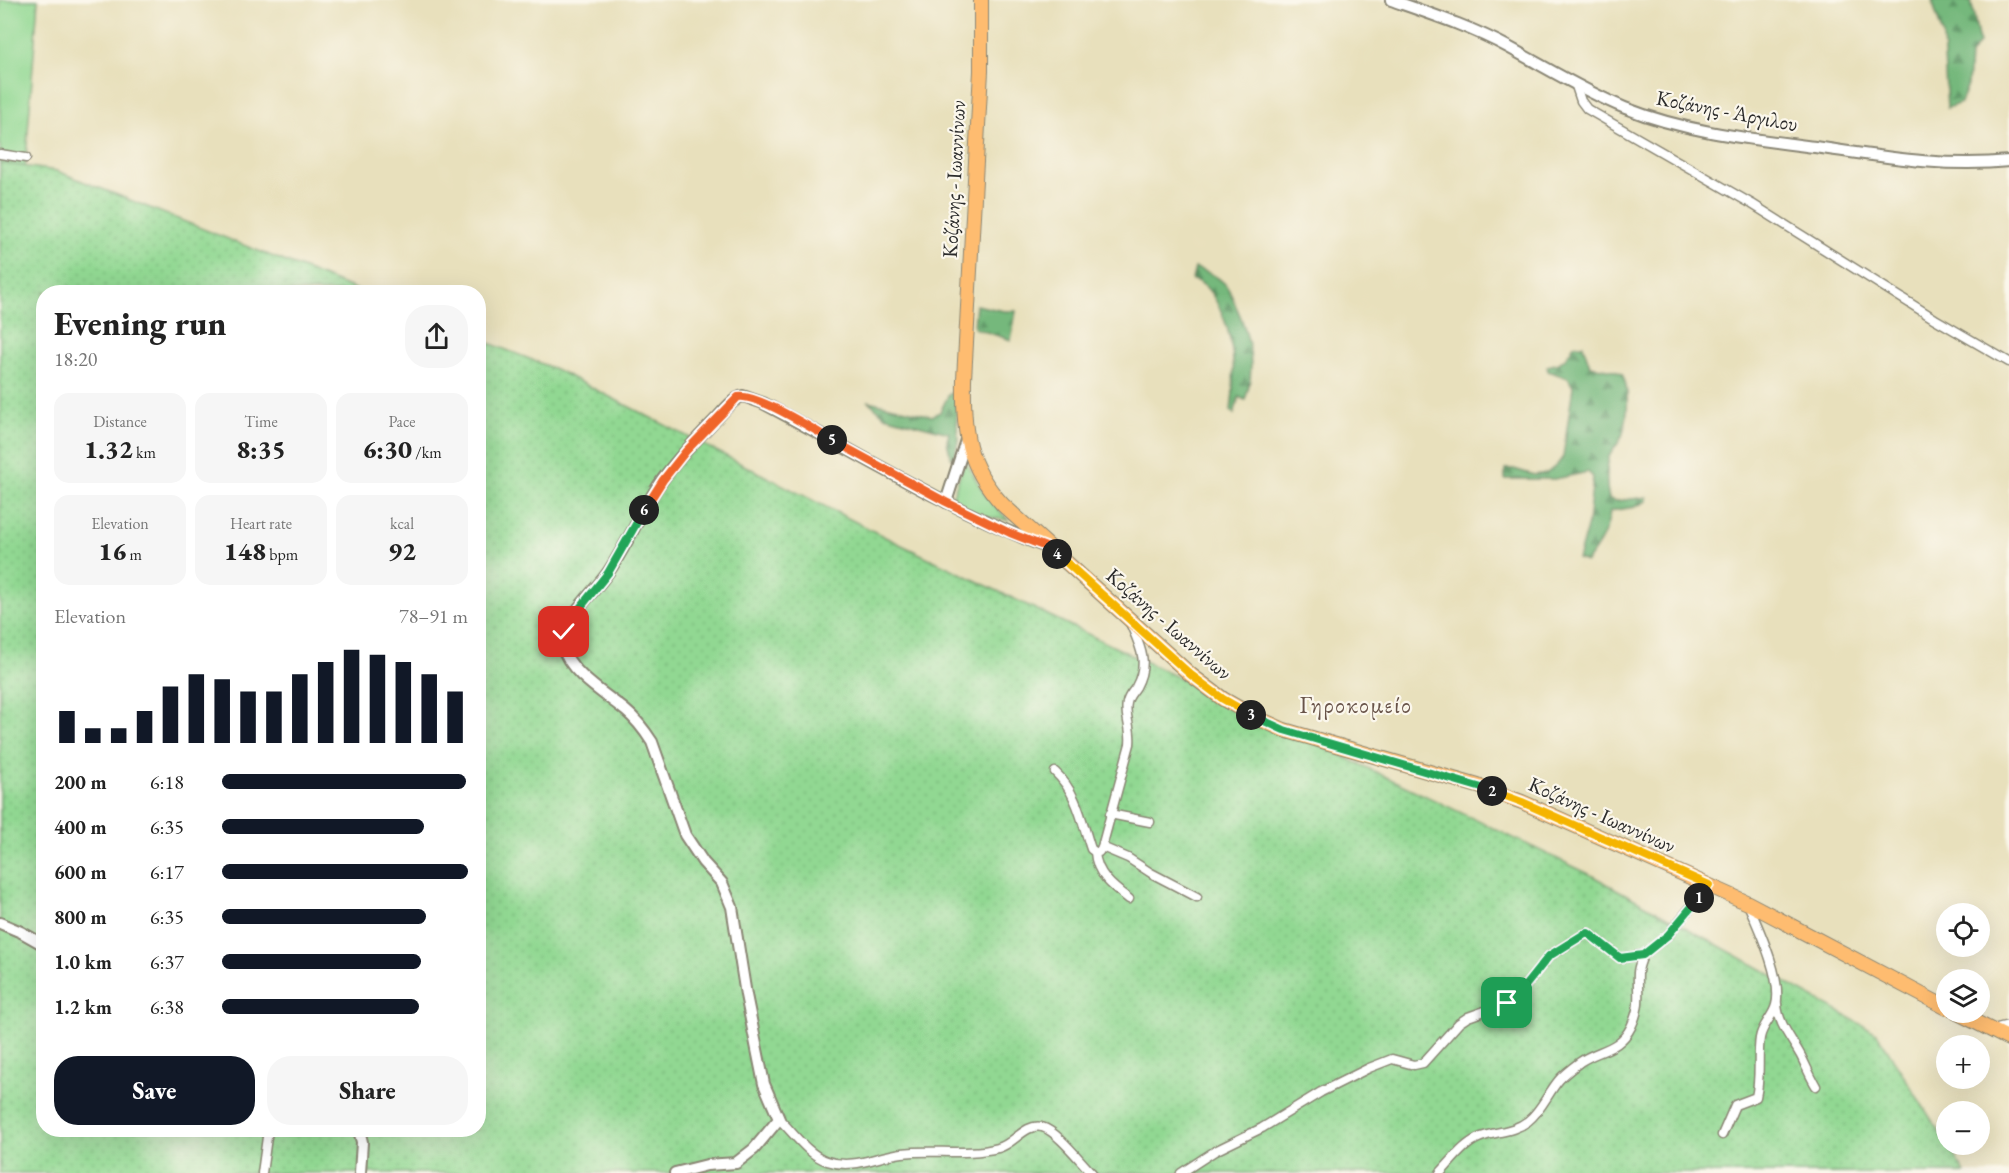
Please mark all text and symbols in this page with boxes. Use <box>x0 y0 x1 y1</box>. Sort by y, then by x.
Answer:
street label: Κοζάνης - Άργιλου <box>1654 84 1800 137</box>
street label: Κοζάνης - Ιωαννίνων <box>936 99 971 259</box>
text: Evening run <box>54 302 226 345</box>
button: share <box>405 305 468 368</box>
text: 18:20 <box>54 346 97 372</box>
text: Distance <box>93 411 147 432</box>
text: Time <box>244 411 278 432</box>
text: Pace <box>389 411 415 432</box>
pin: 5 <box>817 425 847 455</box>
text: 5 <box>828 429 836 450</box>
text: 1.32 <box>84 432 133 466</box>
text: 8:35 <box>236 432 286 466</box>
text: 6:30 <box>362 432 412 466</box>
text: km <box>133 442 156 463</box>
text: /km <box>412 442 442 463</box>
pin: 6 <box>629 495 659 525</box>
text: 6 <box>640 499 648 520</box>
text: Elevation <box>91 513 149 534</box>
text: Heart rate <box>230 513 292 534</box>
text: kcal <box>390 513 414 534</box>
text: 16 <box>98 534 126 568</box>
text: 148 <box>224 534 266 568</box>
text: 92 <box>388 534 416 568</box>
pin: 4 <box>1042 539 1072 569</box>
text: 4 <box>1053 543 1061 564</box>
text: m <box>126 544 142 565</box>
text: bpm <box>266 544 298 565</box>
street label: Κοζάνης - Ιωαννίνων <box>1101 562 1238 686</box>
text: Elevation <box>54 603 126 629</box>
text: 78–91 m <box>399 603 468 629</box>
pin <box>538 606 589 657</box>
icon: check <box>547 615 580 648</box>
district label: Γηροκομείο <box>1300 689 1412 720</box>
pin: 3 <box>1236 700 1266 730</box>
text: 3 <box>1247 704 1255 725</box>
text: 200 m <box>54 769 107 795</box>
text: 6:18 <box>150 769 184 795</box>
street label: Κοζάνης - Ιωαννίνων <box>1525 770 1680 859</box>
pin: 2 <box>1477 776 1507 806</box>
text: 2 <box>1488 780 1496 801</box>
text: 400 m <box>54 814 107 840</box>
text: 6:35 <box>150 814 184 840</box>
text: 600 m <box>54 859 107 885</box>
text: 6:17 <box>150 859 184 885</box>
pin: 1 <box>1684 883 1714 913</box>
text: 1 <box>1695 887 1703 908</box>
map controls <box>1936 903 1990 1155</box>
button: locate <box>1936 903 1990 957</box>
text: 800 m <box>54 904 107 930</box>
text: 6:35 <box>150 904 184 930</box>
text: 1.0 km <box>54 949 112 975</box>
text: 6:37 <box>150 949 184 975</box>
button: layers <box>1936 969 1990 1023</box>
pin <box>1481 977 1532 1028</box>
icon: arrive <box>1490 986 1523 1019</box>
text: 1.2 km <box>54 994 112 1020</box>
text: 6:38 <box>150 994 184 1020</box>
button: + <box>1936 1035 1990 1089</box>
button: Save <box>54 1056 255 1125</box>
button: Share <box>267 1056 468 1125</box>
button: − <box>1936 1101 1990 1155</box>

